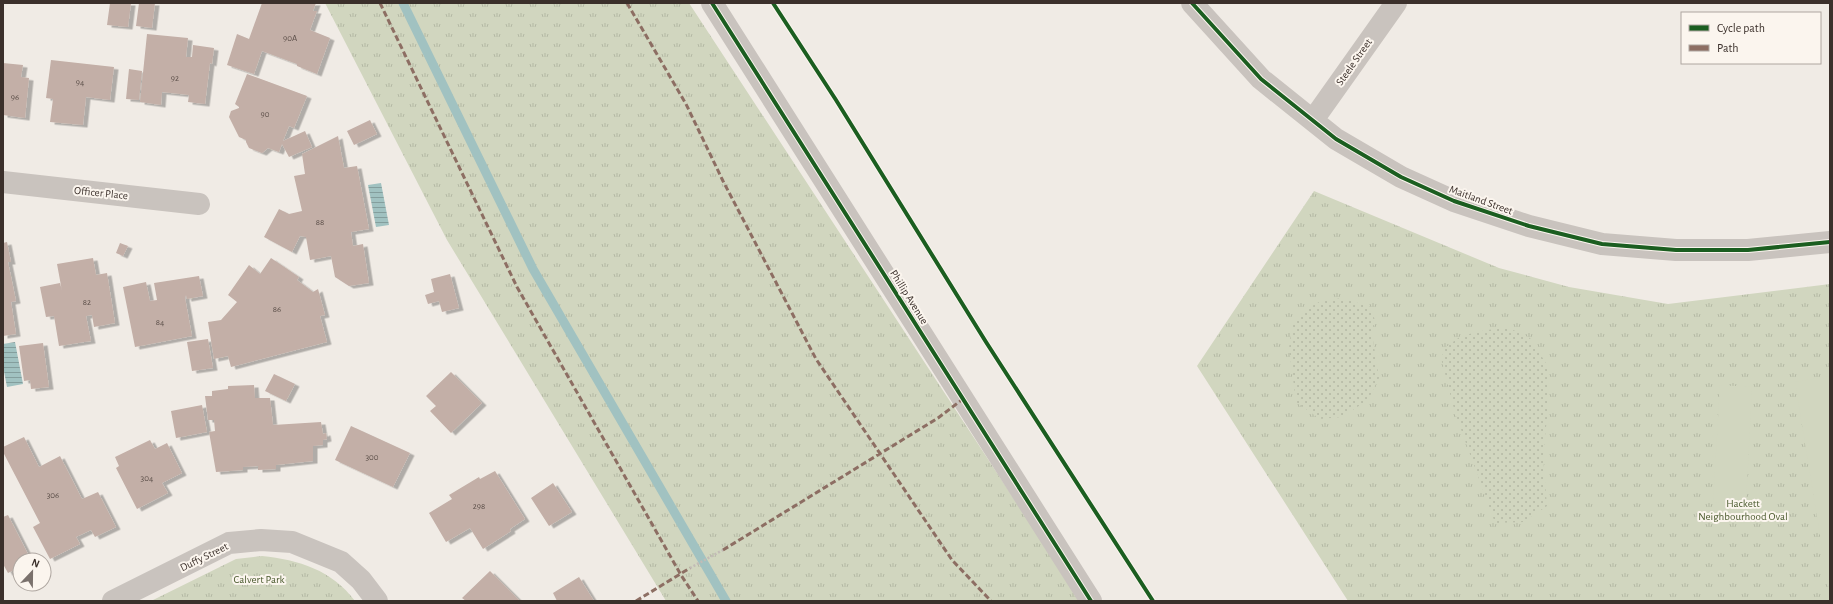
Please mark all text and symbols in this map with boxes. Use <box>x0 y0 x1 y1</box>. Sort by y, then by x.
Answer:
legend <box>1681 12 1821 64</box>
text: Cycle path <box>1717 22 1765 35</box>
house number: 90A <box>283 34 297 43</box>
street label: Steele Street <box>1334 36 1374 87</box>
text: Path <box>1717 42 1739 54</box>
house number: 92 <box>171 74 179 83</box>
house number: 94 <box>76 78 85 87</box>
house number: 96 <box>11 93 19 102</box>
house number: 90 <box>261 110 270 119</box>
street label: Maitland Street <box>1448 183 1515 217</box>
street label: Officer Place <box>74 185 128 201</box>
house number: 88 <box>316 218 324 227</box>
street label: Phillip Avenue <box>888 268 930 326</box>
house number: 82 <box>83 298 91 307</box>
house number: 86 <box>273 305 281 314</box>
house number: 84 <box>156 318 165 327</box>
house number: 300 <box>365 453 379 462</box>
house number: 304 <box>141 474 154 483</box>
house number: 306 <box>47 491 59 500</box>
park label: Hackett Neighbourhood Oval <box>1698 498 1788 522</box>
house number: 298 <box>473 502 485 511</box>
street label: Duffy Street <box>178 540 230 573</box>
north arrow <box>12 552 52 592</box>
text: N <box>30 557 41 570</box>
park label: Calvert Park <box>234 574 284 585</box>

